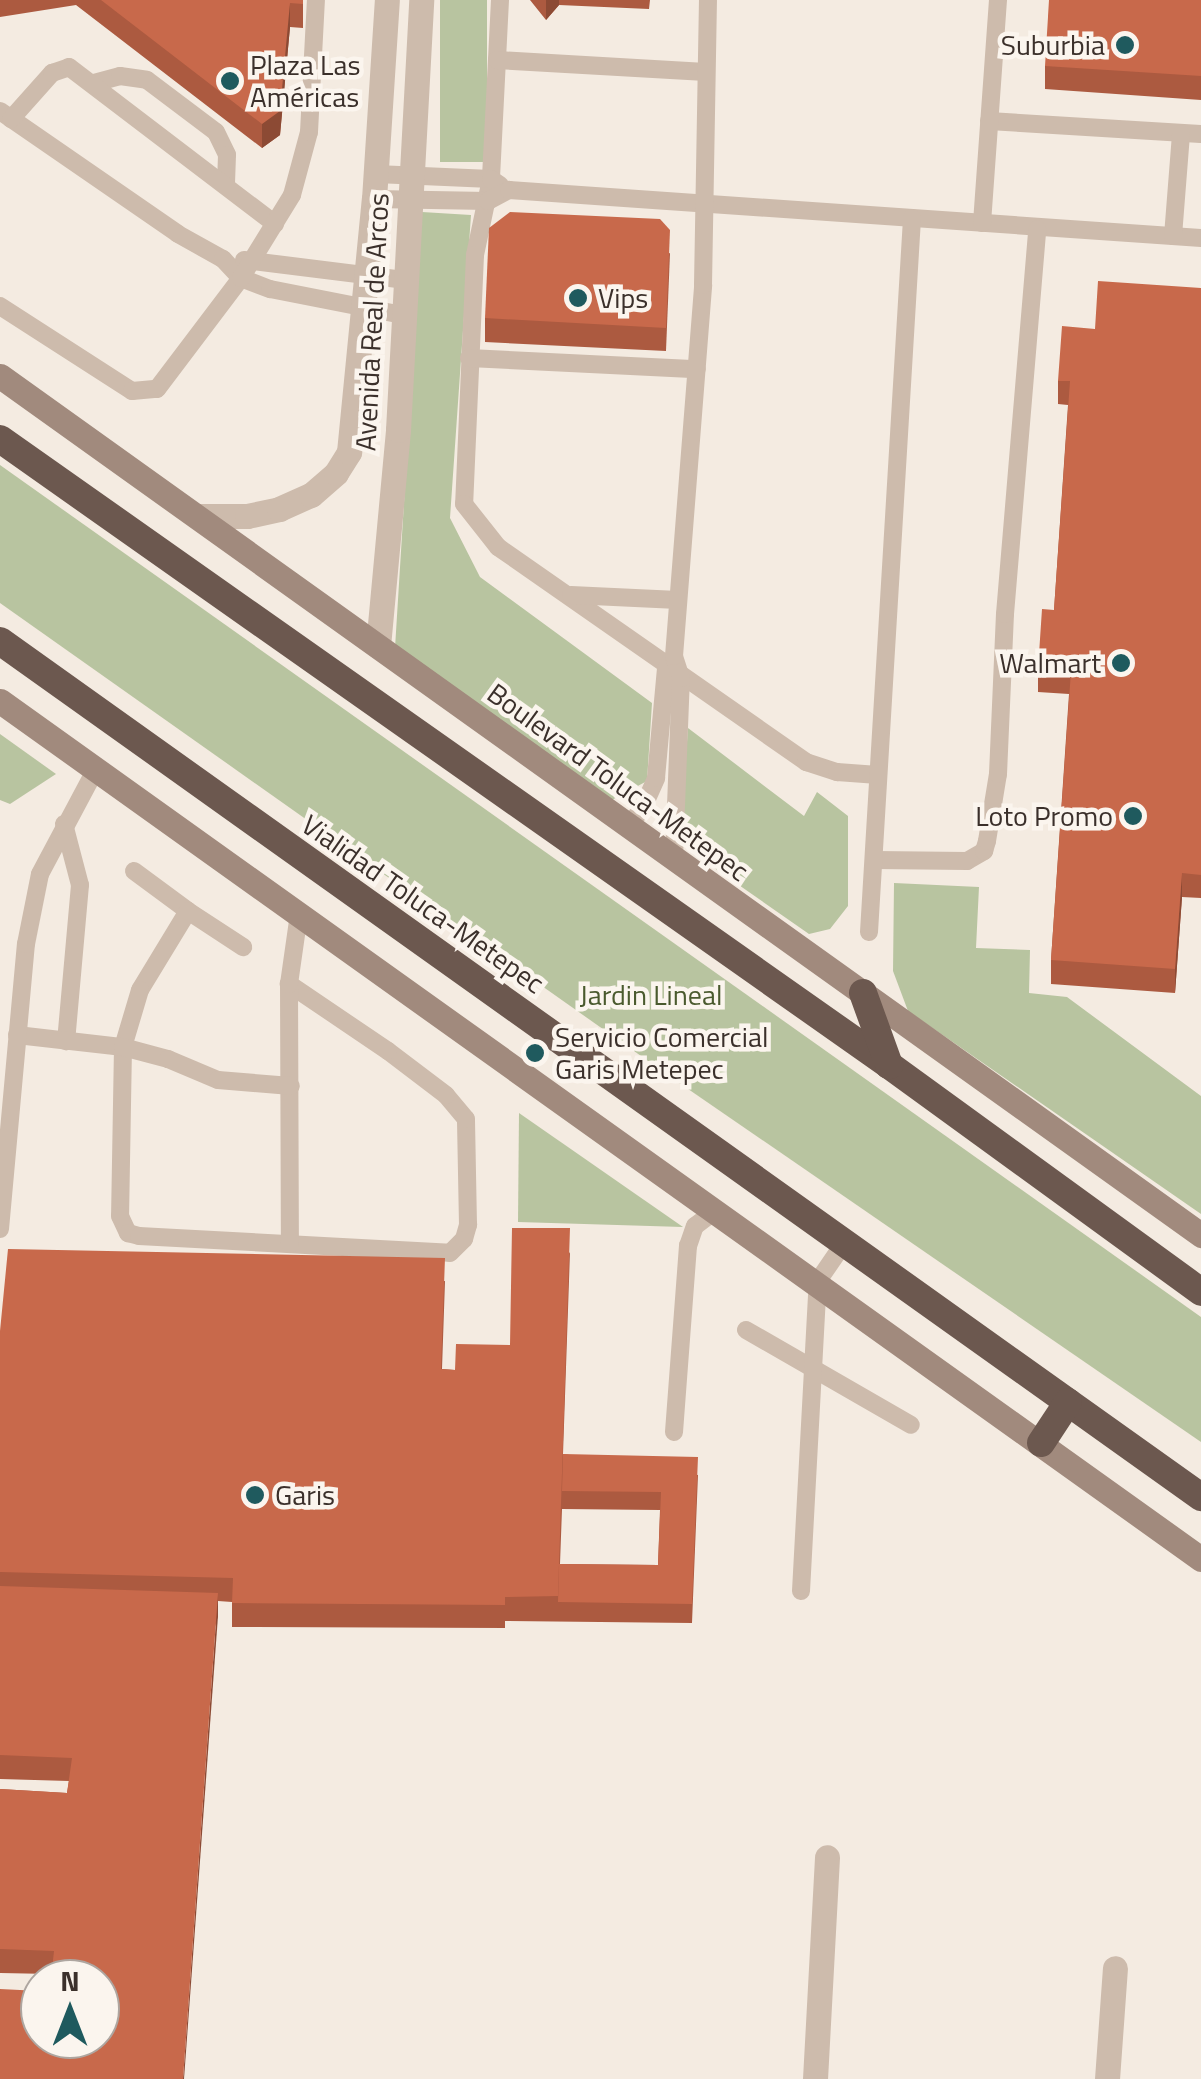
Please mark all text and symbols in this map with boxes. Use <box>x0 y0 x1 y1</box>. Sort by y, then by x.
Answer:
place label: Suburbia <box>1001 28 1105 62</box>
marker: Suburbia <box>1114 34 1136 56</box>
place label: Plaza Las Américas <box>250 48 360 114</box>
marker: Plaza Las Américas <box>219 70 241 92</box>
street label: Avenida Real de Arcos <box>348 192 396 452</box>
place label: Vips <box>598 281 648 315</box>
marker: Vips <box>567 287 589 309</box>
place label: Walmart <box>999 646 1101 680</box>
marker: Walmart <box>1110 652 1132 674</box>
street label: Boulevard Toluca-Metepec <box>481 676 755 888</box>
place label: Loto Promo <box>975 799 1113 833</box>
marker: Loto Promo <box>1122 805 1144 827</box>
street label: Vialidad Toluca-Metepec <box>295 808 551 1000</box>
park label: Jardin Lineal <box>580 978 722 1012</box>
place label: Servicio Comercial Garis Metepec <box>555 1020 768 1086</box>
marker: Servicio Comercial Garis Metepec <box>524 1042 546 1064</box>
place label: Garis <box>275 1478 335 1512</box>
marker: Garis <box>244 1484 266 1506</box>
north arrow <box>20 1959 120 2059</box>
text: N <box>60 1959 80 2002</box>

